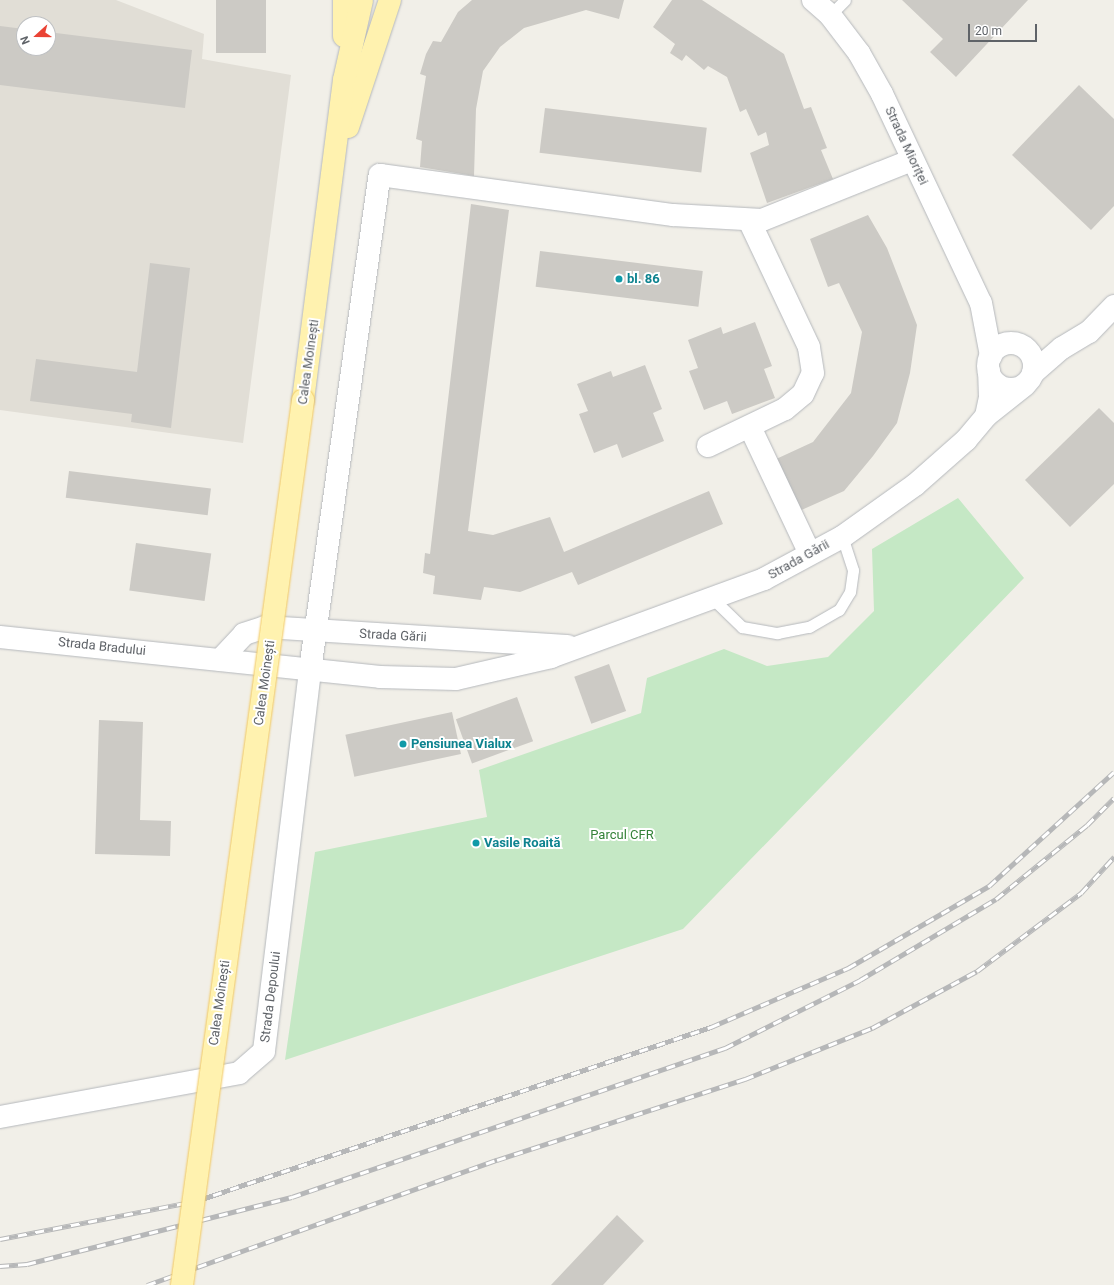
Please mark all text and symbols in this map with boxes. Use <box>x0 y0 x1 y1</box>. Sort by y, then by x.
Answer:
north arrow <box>16 16 56 56</box>
scale bar <box>970 16 1039 42</box>
text: 20 m <box>975 24 1002 38</box>
text: N <box>18 34 33 46</box>
street label: Strada Mioriței <box>881 104 931 188</box>
place label: bl. 86 <box>627 271 660 287</box>
marker: bl. 86 <box>614 274 624 284</box>
street label: Calea Moinești <box>295 318 323 406</box>
street label: Strada Gării <box>766 537 832 583</box>
street label: Strada Gării <box>359 626 427 646</box>
street label: Strada Bradului <box>57 635 147 659</box>
street label: Calea Moinești <box>251 639 279 727</box>
place label: Pensiunea Vialux <box>411 736 512 752</box>
marker: Pensiunea Vialux <box>398 739 408 749</box>
park label: Parcul CFR <box>590 827 654 843</box>
place label: Vasile Roaită <box>484 835 560 851</box>
marker: Vasile Roaită <box>471 838 481 848</box>
street label: Strada Depoului <box>258 951 284 1043</box>
street label: Calea Moinești <box>206 959 234 1047</box>

